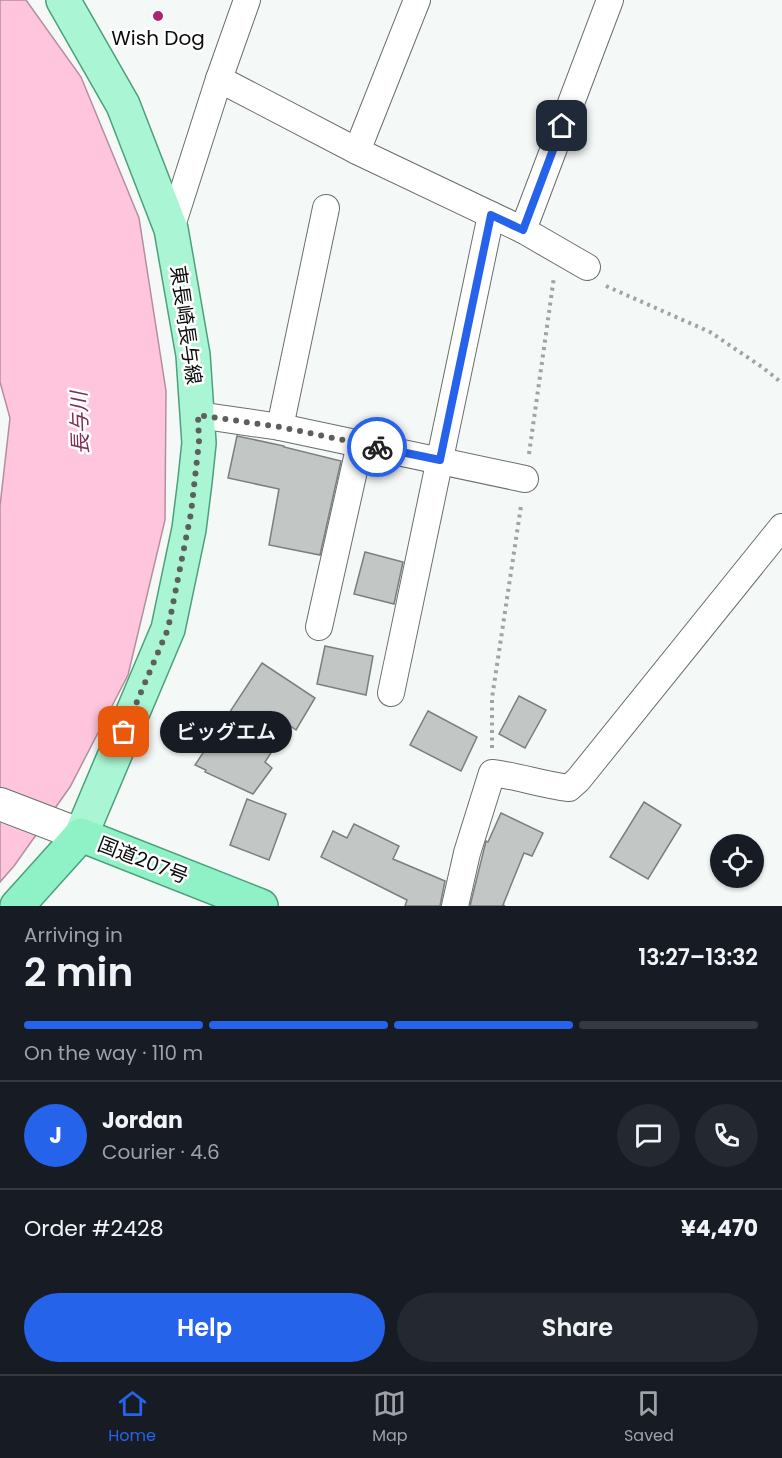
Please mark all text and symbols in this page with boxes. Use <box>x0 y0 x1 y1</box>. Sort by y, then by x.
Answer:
marker: Wish Dog <box>151 9 165 23</box>
place label: Wish Dog <box>111 24 205 52</box>
pin <box>536 100 587 151</box>
icon: home <box>545 109 578 142</box>
street label: 東長崎長与線 <box>164 264 208 386</box>
water label: 長与川 <box>64 389 95 455</box>
courier <box>347 417 407 477</box>
icon: bike <box>361 431 394 464</box>
pin <box>98 706 149 757</box>
callout: ビッグエム <box>160 711 292 753</box>
icon: bag <box>107 715 140 748</box>
text: ビッグエム <box>176 718 276 746</box>
street label: 国道207号 <box>94 830 192 890</box>
map controls <box>710 834 764 888</box>
button: locate <box>710 834 764 888</box>
text: Arriving in <box>24 921 123 949</box>
text: 13:27–13:32 <box>638 942 758 973</box>
text: 2 min <box>24 945 133 1000</box>
text: On the way · 110 m <box>24 1039 203 1067</box>
button: chat <box>617 1104 680 1167</box>
button: phone <box>695 1104 758 1167</box>
text: Jordan <box>102 1105 183 1136</box>
text: J <box>49 1120 62 1151</box>
text: Courier · 4.6 <box>102 1138 220 1166</box>
text: Order #2428 <box>24 1213 164 1244</box>
text: ¥4,470 <box>681 1213 758 1244</box>
button: Help <box>24 1293 385 1362</box>
button: Share <box>397 1293 758 1362</box>
tab: Home <box>108 1387 156 1448</box>
tab: Map <box>372 1387 408 1448</box>
tab: Saved <box>624 1387 674 1448</box>

